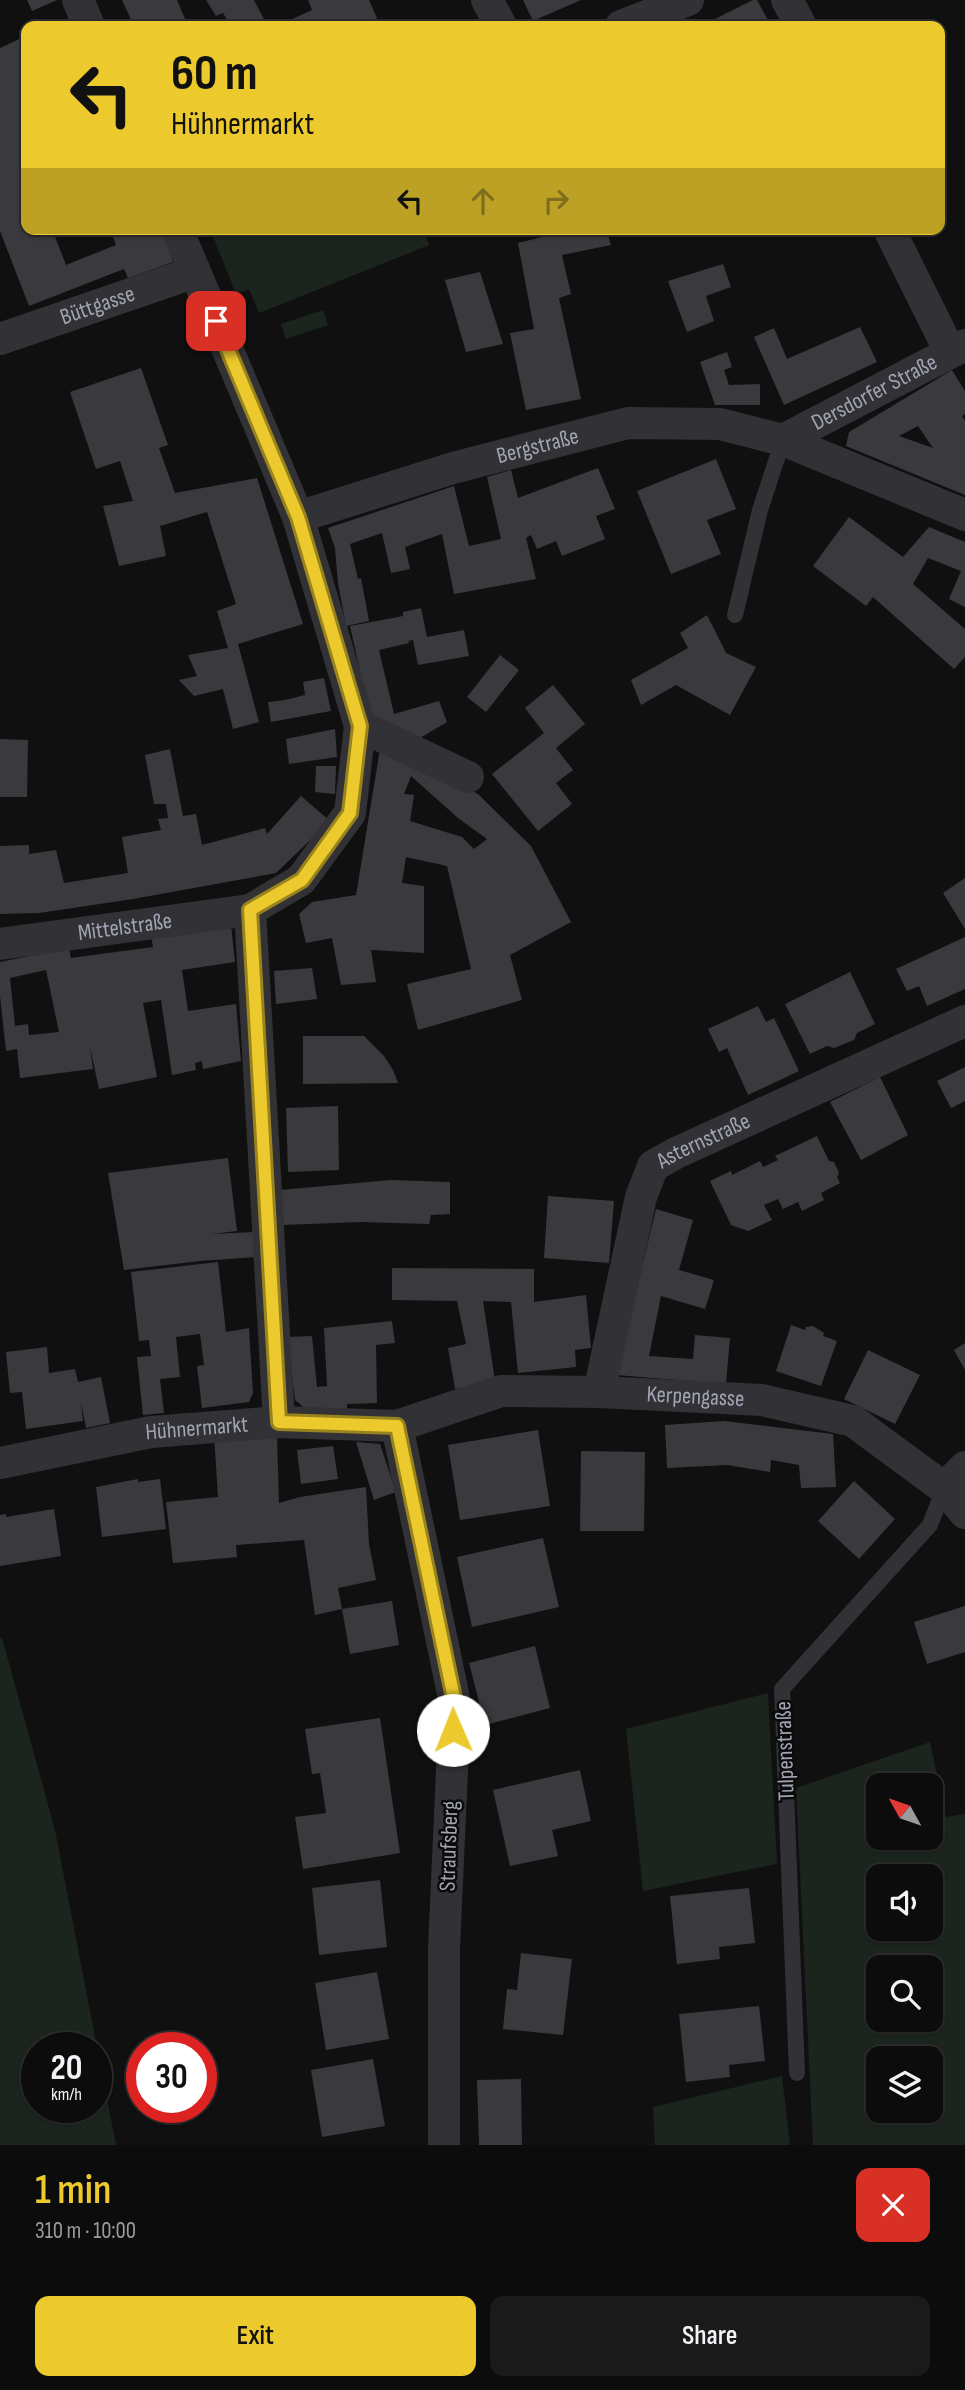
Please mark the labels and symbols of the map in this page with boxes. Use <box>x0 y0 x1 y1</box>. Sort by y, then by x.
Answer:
street label: Büttgasse <box>56 280 138 331</box>
pin <box>186 291 246 351</box>
street label: Dersdorfer Straße <box>807 348 942 437</box>
street label: Bergstraße <box>494 422 582 470</box>
street label: Mittelstraße <box>76 907 174 947</box>
street label: Asternstraße <box>651 1107 754 1176</box>
street label: Kerpengasse <box>646 1380 745 1413</box>
street label: Hühnermarkt <box>144 1410 249 1446</box>
position arrow <box>416 1693 490 1767</box>
street label: Tulpenstraße <box>769 1701 801 1801</box>
north arrow <box>866 1773 943 1850</box>
street label: Straufsberg <box>433 1800 465 1892</box>
speed limit sign: 30 <box>126 2032 217 2123</box>

